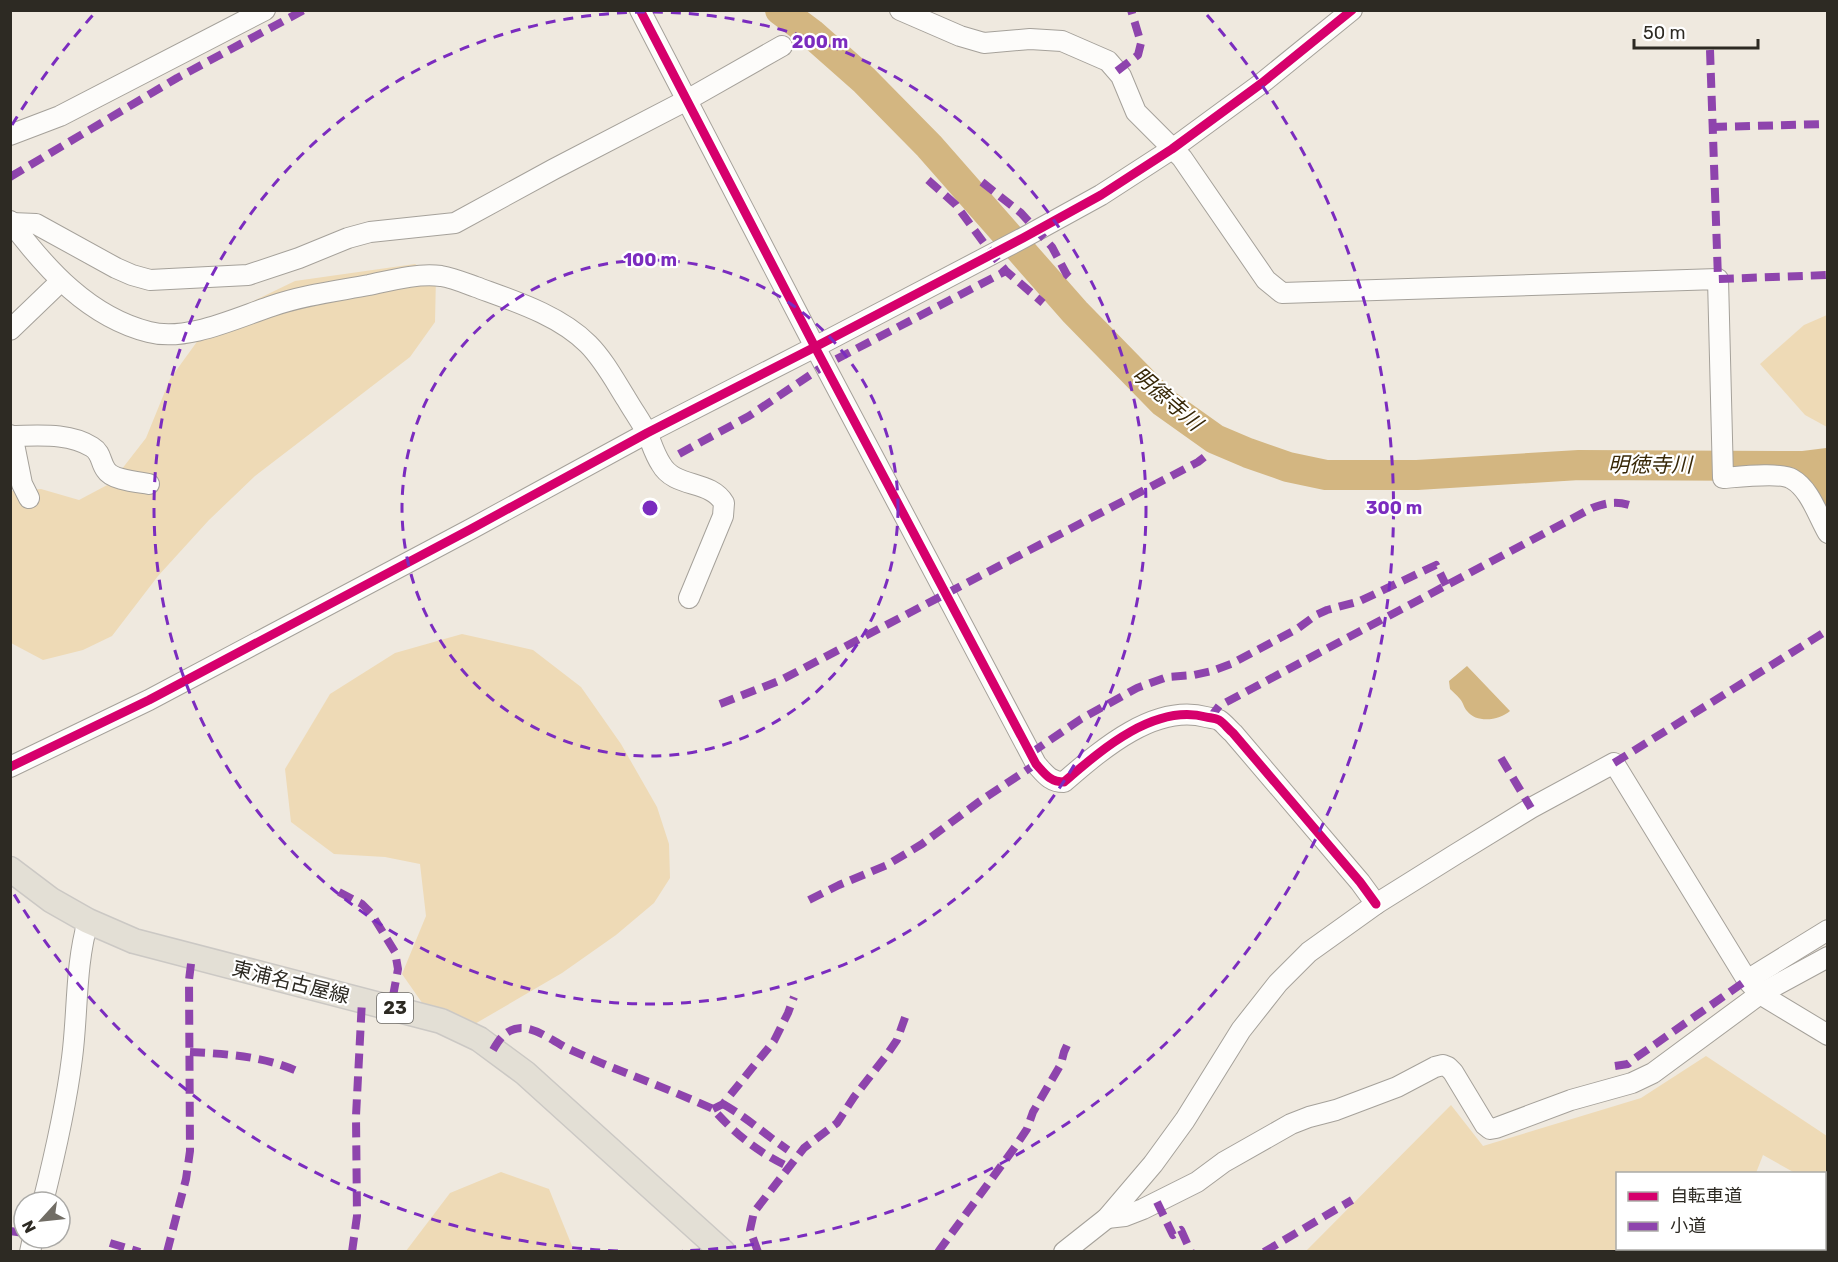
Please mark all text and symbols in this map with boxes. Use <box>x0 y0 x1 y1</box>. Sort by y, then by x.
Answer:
scale bar <box>1634 12 1758 50</box>
text: 50 m <box>1643 22 1686 44</box>
text: 200 m <box>792 31 848 53</box>
text: 100 m <box>623 249 677 271</box>
water label: 明徳寺川 <box>1127 362 1209 437</box>
water label: 明徳寺川 <box>1608 452 1694 477</box>
text: 300 m <box>1366 497 1422 519</box>
centre of rings <box>640 498 660 518</box>
street label: 東浦名古屋線 <box>230 956 352 1008</box>
road number: 23 <box>377 993 413 1023</box>
legend <box>1616 1172 1826 1250</box>
text: 自転車道 <box>1670 1185 1742 1207</box>
north arrow <box>12 1190 72 1250</box>
text: 小道 <box>1670 1215 1706 1237</box>
text: N <box>18 1217 40 1236</box>

